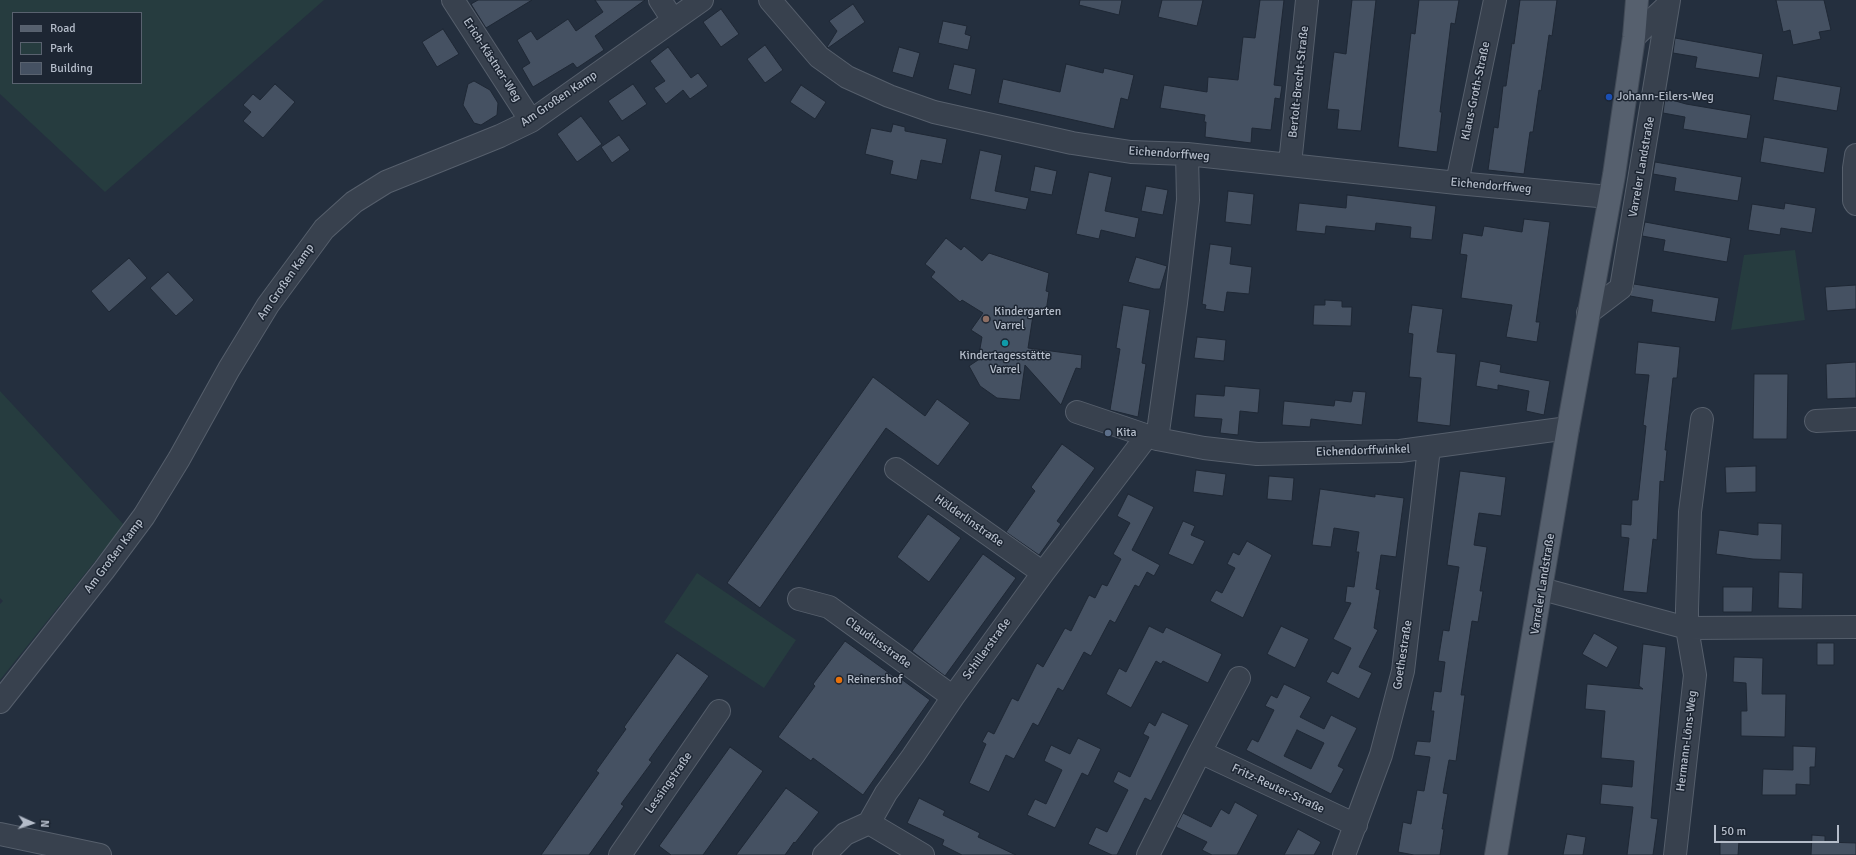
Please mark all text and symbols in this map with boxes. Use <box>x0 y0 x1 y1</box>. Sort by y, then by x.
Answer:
legend <box>12 12 142 84</box>
street label: Erich-Kästner-Weg <box>460 15 524 105</box>
text: Road <box>50 21 76 36</box>
street label: Bertolt-Brecht-Straße <box>1286 25 1312 139</box>
street label: Klaus-Groth-Straße <box>1459 40 1493 142</box>
text: Park <box>50 41 73 56</box>
text: Building <box>50 61 93 76</box>
street label: Am Großen Kamp <box>518 68 600 130</box>
place label: Johann-Eilers-Weg <box>1617 90 1714 104</box>
marker: Johann-Eilers-Weg <box>1604 92 1614 102</box>
street label: Varreler Landstraße <box>1626 115 1658 219</box>
street label: Eichendorffweg <box>1128 144 1210 164</box>
street label: Eichendorffweg <box>1450 175 1532 197</box>
street label: Am Großen Kamp <box>254 241 318 323</box>
place label: Kindergarten Varrel <box>994 305 1061 333</box>
marker: Kindergarten Varrel <box>981 314 991 324</box>
marker: Kindertagesstätte Varrel <box>1000 338 1010 348</box>
place label: Kindertagesstätte Varrel <box>959 349 1051 377</box>
place label: Kita <box>1116 426 1137 440</box>
marker: Kita <box>1103 428 1113 438</box>
street label: Eichendorffwinkel <box>1316 442 1410 460</box>
street label: Hölderlinstraße <box>932 492 1006 550</box>
street label: Am Großen Kamp <box>81 516 147 596</box>
street label: Varreler Landstraße <box>1528 532 1558 636</box>
street label: Claudiusstraße <box>842 614 914 672</box>
street label: Schillerstraße <box>960 615 1014 683</box>
street label: Goethestraße <box>1390 619 1416 691</box>
place label: Reinershof <box>847 673 902 687</box>
marker: Reinershof <box>834 675 844 685</box>
street label: Hermann-Löns-Weg <box>1674 690 1700 792</box>
street label: Lessingstraße <box>642 749 696 817</box>
street label: Fritz-Reuter-Straße <box>1229 761 1327 817</box>
north arrow <box>12 803 52 843</box>
scale bar <box>1716 817 1841 843</box>
text: N <box>38 819 51 828</box>
text: 50 m <box>1721 824 1746 839</box>

